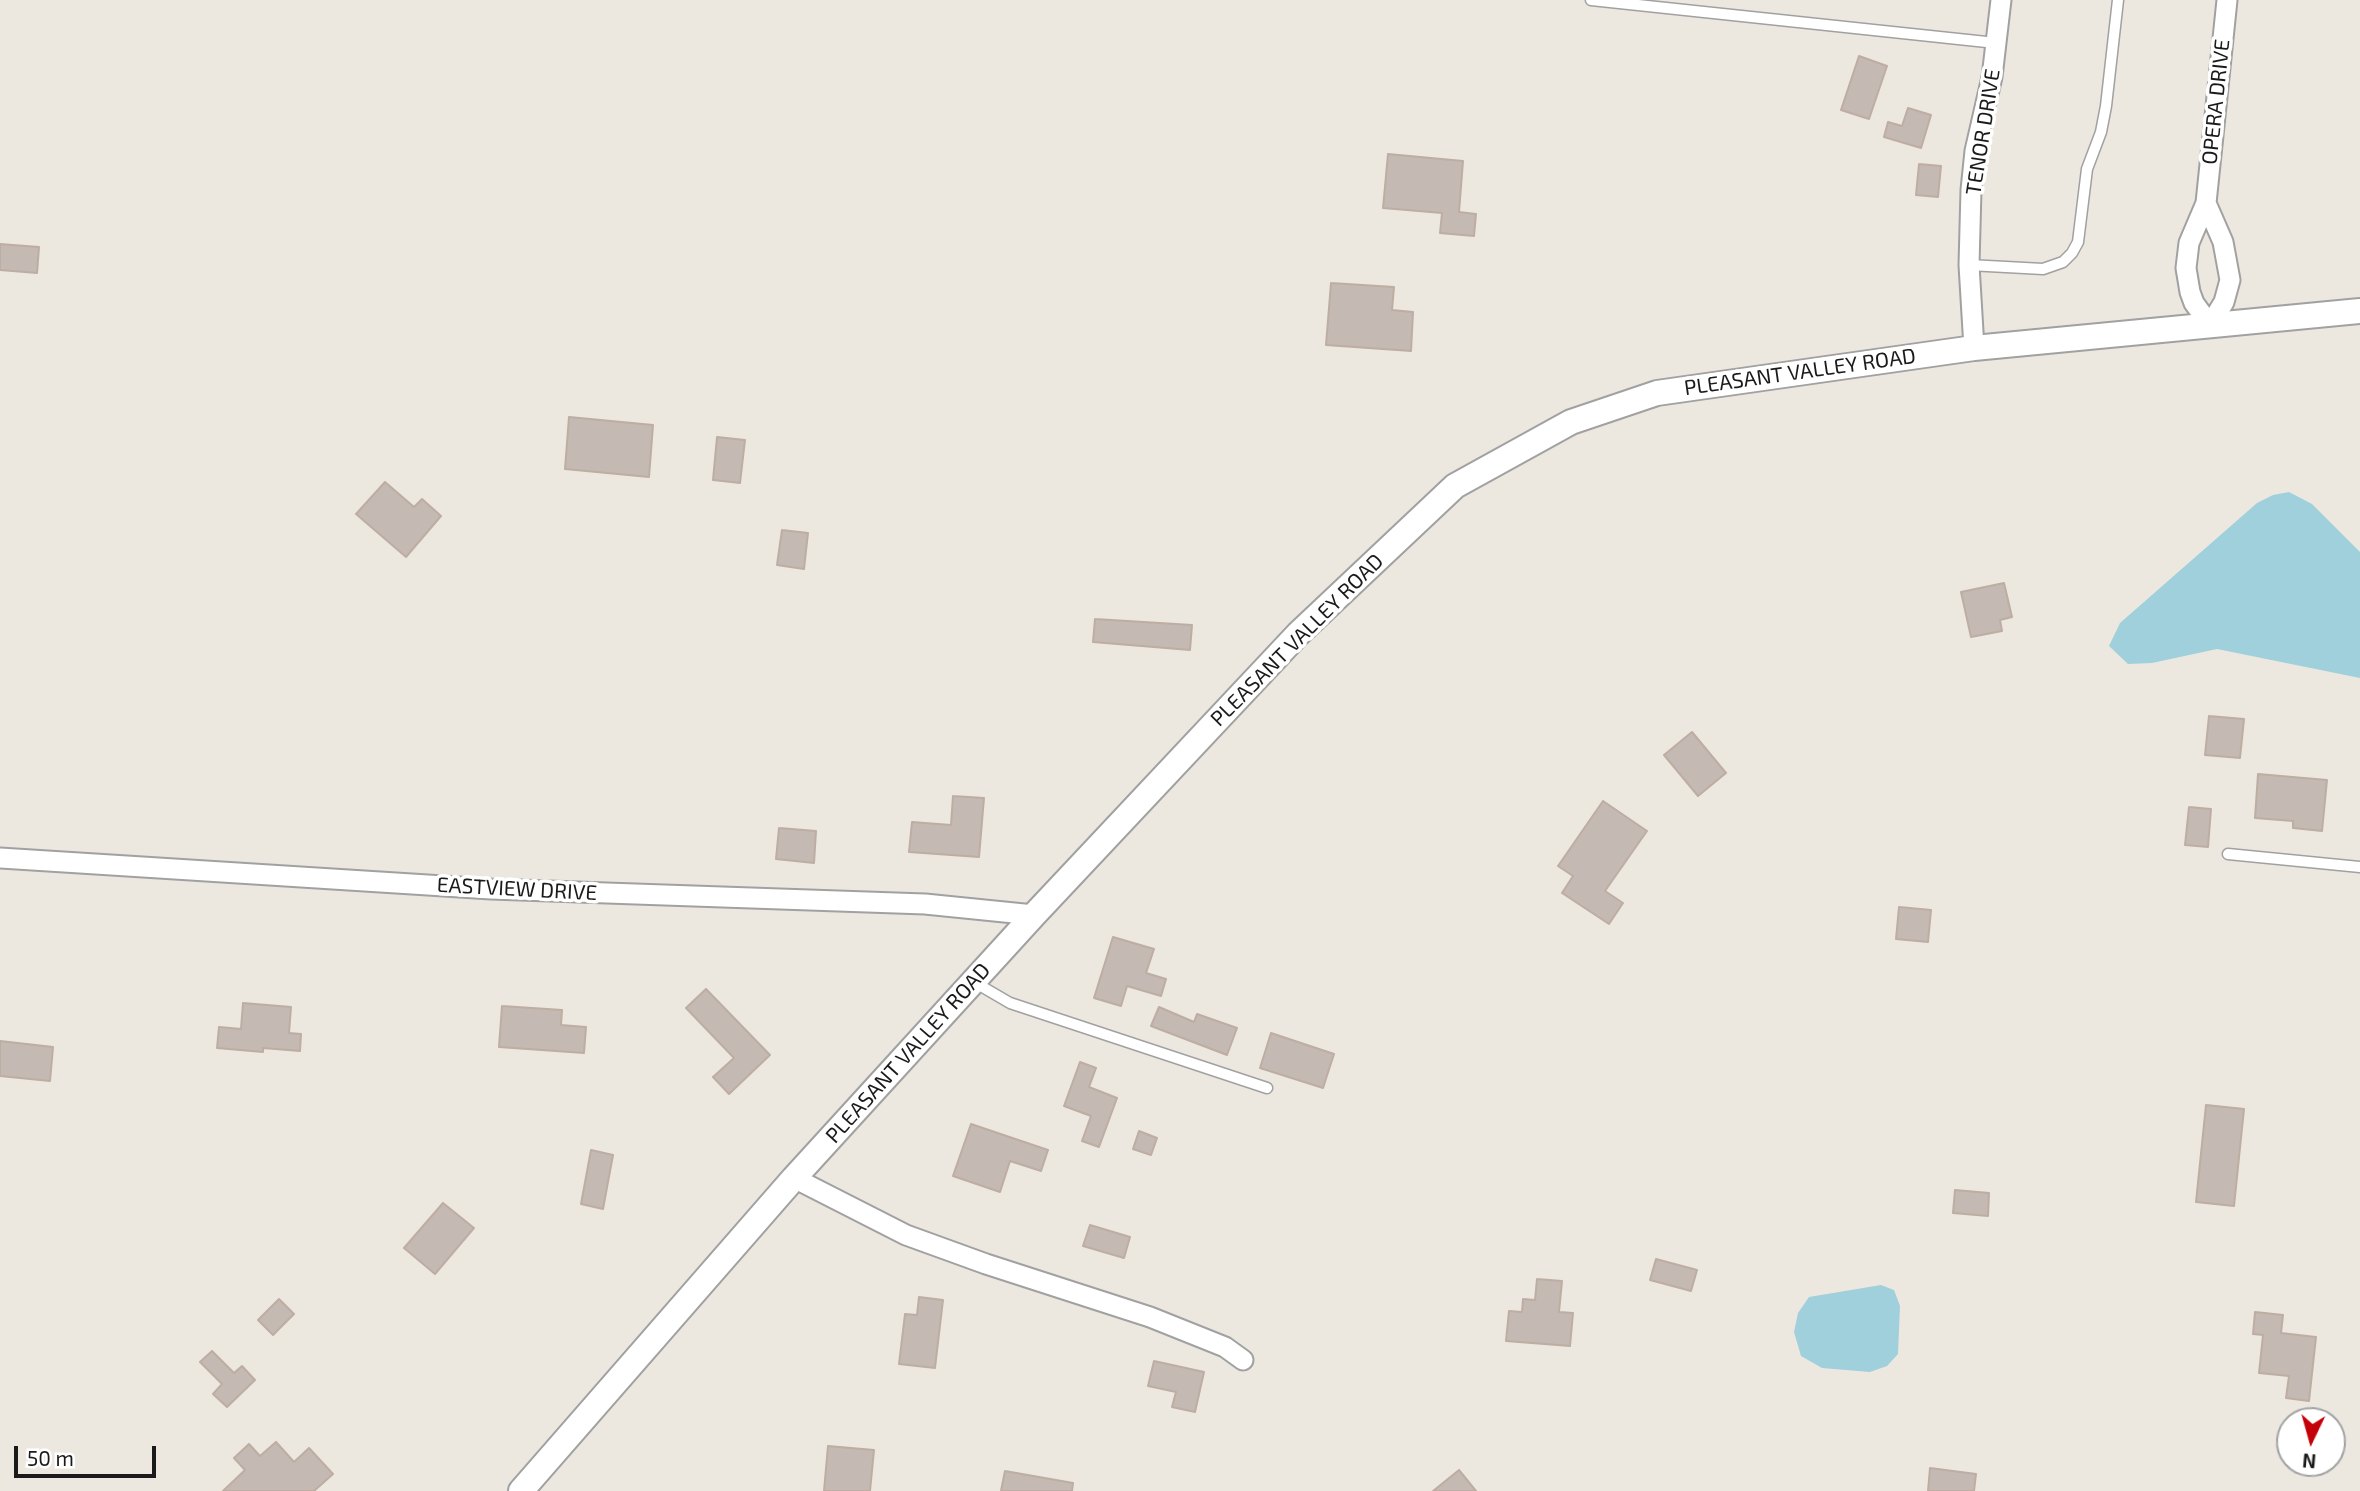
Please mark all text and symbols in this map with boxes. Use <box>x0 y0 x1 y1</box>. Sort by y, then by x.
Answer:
street label: OPERA DRIVE <box>2197 38 2235 166</box>
street label: TENOR DRIVE <box>1961 67 2005 197</box>
street label: PLEASANT VALLEY ROAD <box>1683 343 1917 401</box>
street label: PLEASANT VALLEY ROAD <box>1206 549 1388 731</box>
street label: EASTVIEW DRIVE <box>436 872 598 906</box>
street label: PLEASANT VALLEY ROAD <box>820 958 996 1148</box>
north arrow <box>2276 1407 2346 1477</box>
scale bar <box>18 1432 159 1476</box>
text: 50 m <box>27 1445 74 1470</box>
text: N <box>2301 1449 2317 1473</box>

